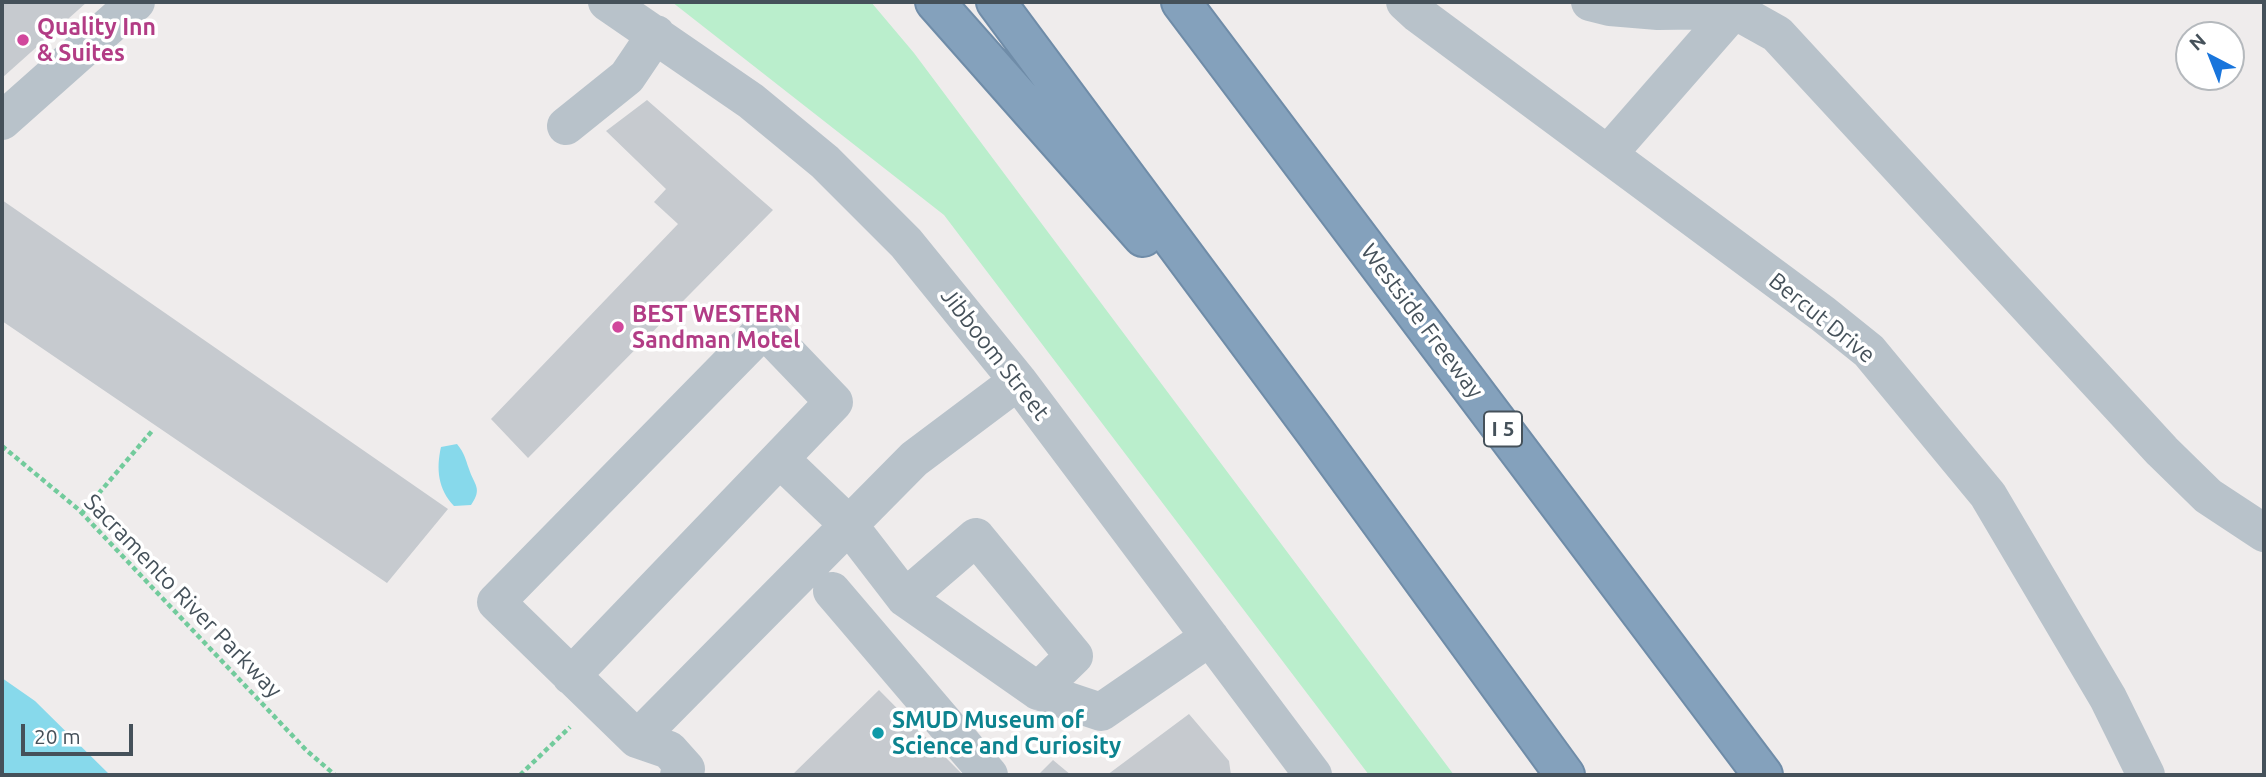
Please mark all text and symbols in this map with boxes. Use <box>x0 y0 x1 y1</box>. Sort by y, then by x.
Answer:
place label: Quality Inn & Suites <box>37 13 156 67</box>
north arrow <box>2175 21 2245 91</box>
text: N <box>2185 29 2210 55</box>
marker: Quality Inn & Suites <box>15 32 31 48</box>
street label: Westside Freeway <box>1355 238 1489 404</box>
street label: Bercut Drive <box>1763 267 1881 369</box>
street label: Jibboom Street <box>935 282 1055 426</box>
place label: BEST WESTERN Sandman Motel <box>632 300 801 354</box>
marker: BEST WESTERN Sandman Motel <box>610 319 626 335</box>
road number: I 5 <box>1484 412 1522 446</box>
street label: Sacramento River Parkway <box>78 488 288 704</box>
place label: SMUD Museum of Science and Curiosity <box>892 706 1121 760</box>
scale bar <box>24 710 136 754</box>
text: 20 m <box>34 724 81 748</box>
marker: SMUD Museum of Science and Curiosity <box>870 725 886 741</box>

